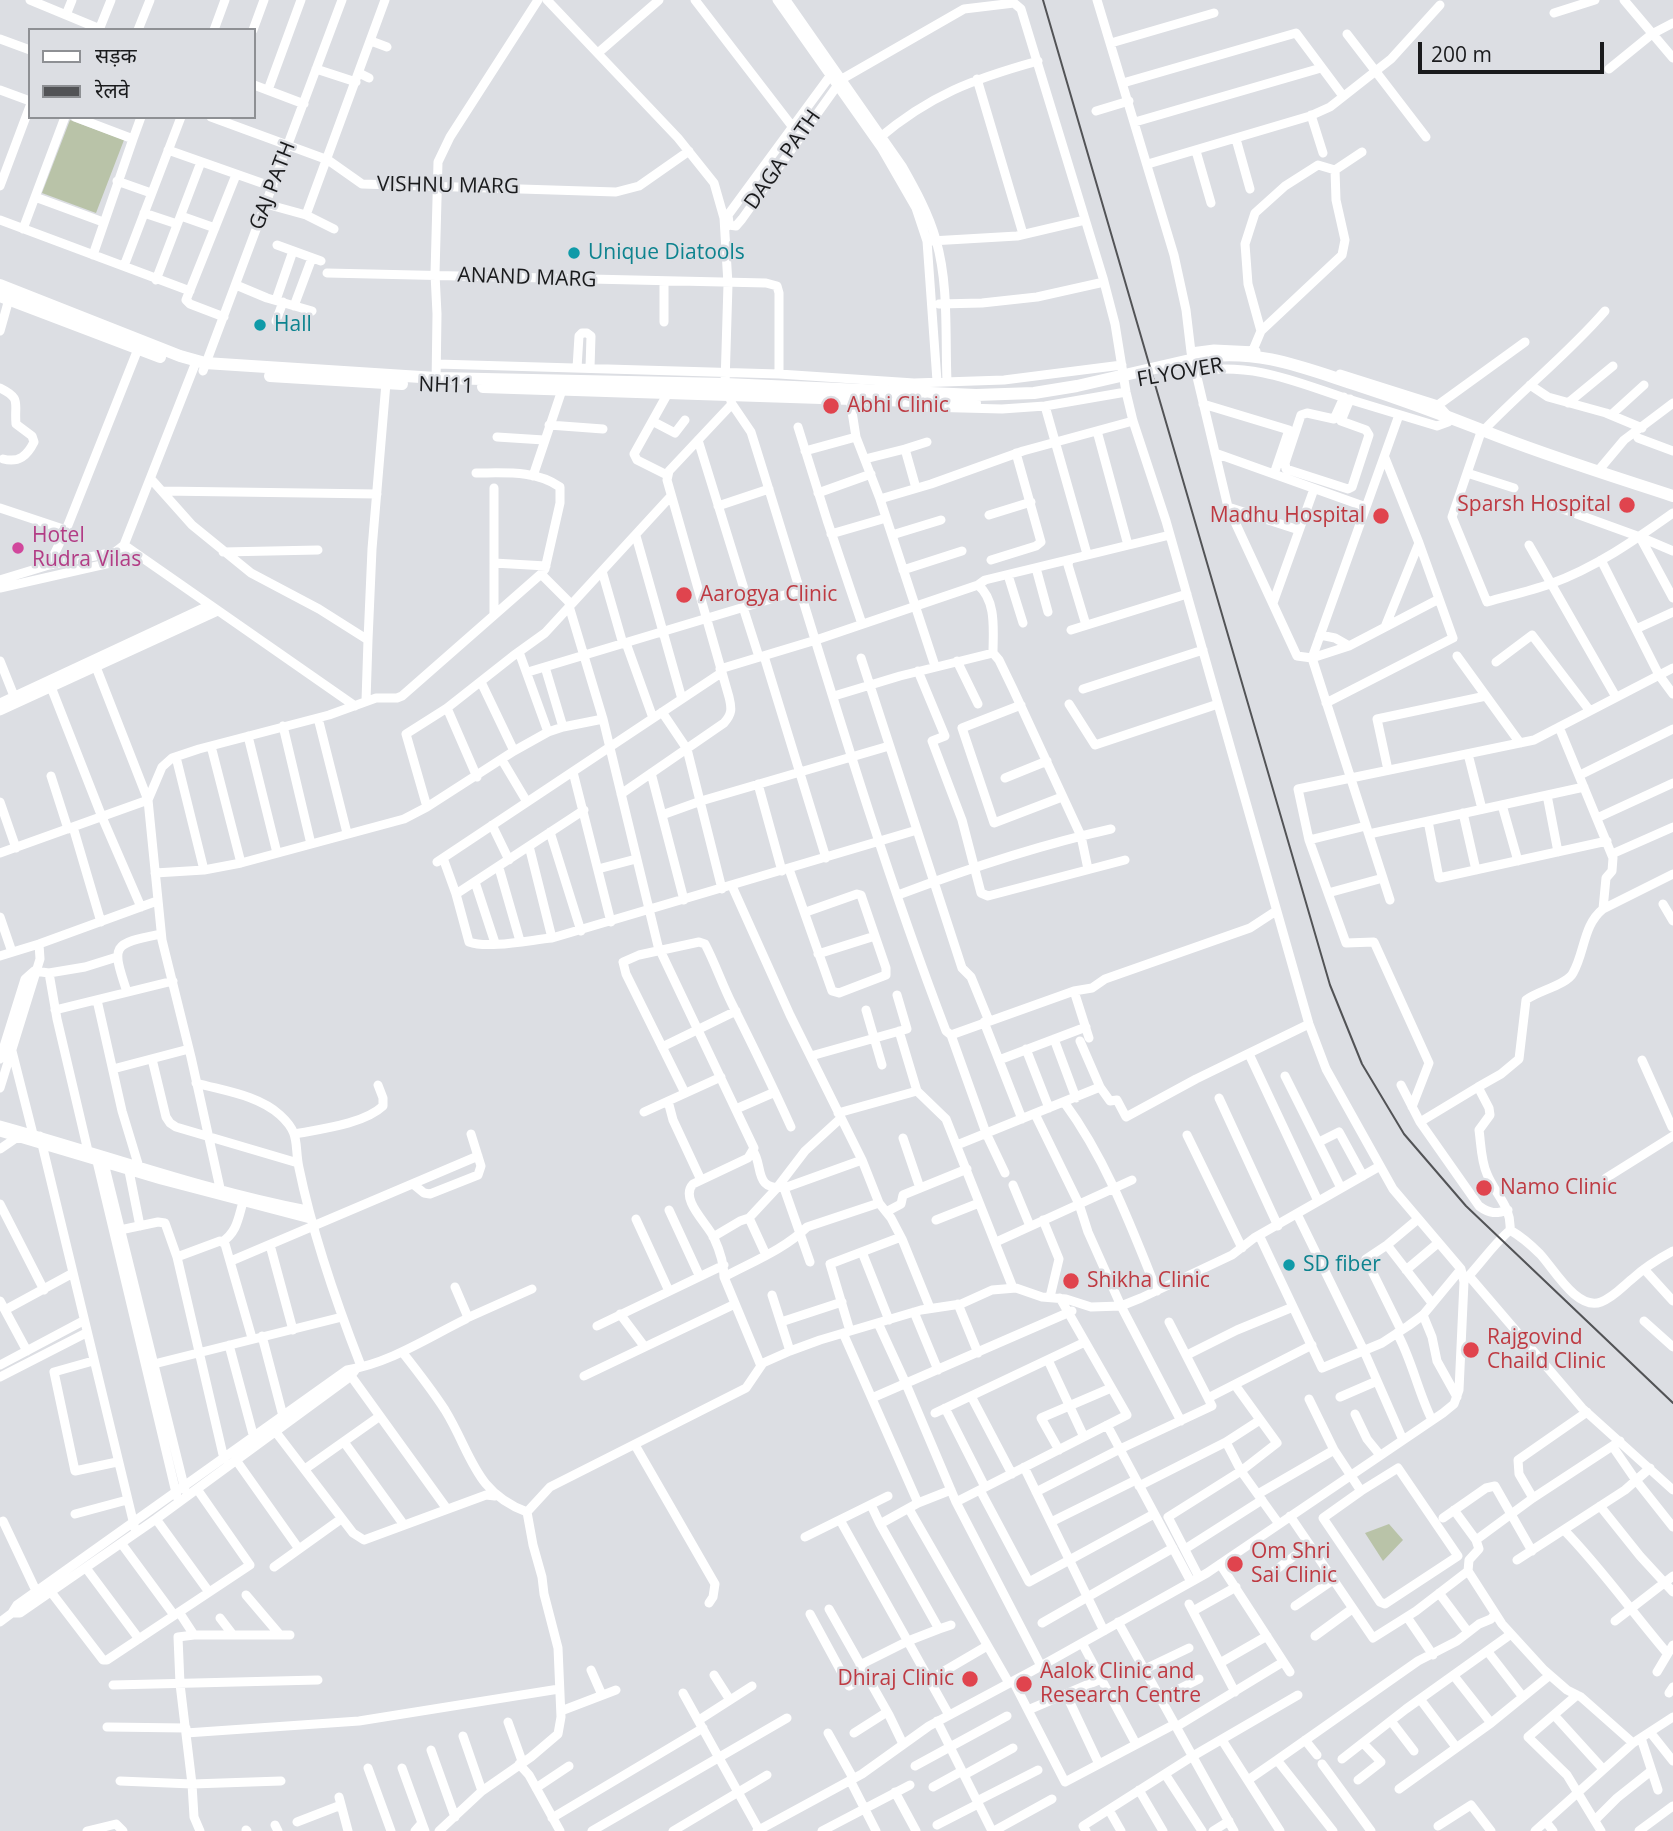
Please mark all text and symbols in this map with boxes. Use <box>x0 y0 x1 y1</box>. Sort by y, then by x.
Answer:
legend <box>28 28 256 119</box>
scale bar <box>1421 28 1606 72</box>
text: 200 m <box>1431 40 1492 68</box>
text: सड़क <box>95 41 137 69</box>
text: रेलवे <box>95 76 130 104</box>
street label: DAGA PATH <box>740 105 826 215</box>
street label: GAJ PATH <box>245 138 301 234</box>
street label: VISHNU MARG <box>377 172 519 200</box>
place label: Unique Diatools <box>588 240 745 266</box>
marker: Unique Diatools <box>566 245 582 261</box>
street label: ANAND MARG <box>457 263 597 293</box>
place label: Hall <box>274 312 312 338</box>
marker: Hall <box>252 317 268 333</box>
street label: FLYOVER <box>1135 353 1225 393</box>
street label: NH11 <box>418 372 474 400</box>
place label: Abhi Clinic <box>847 393 949 419</box>
marker: Abhi Clinic <box>821 396 841 416</box>
place label: Sparsh Hospital <box>1457 492 1611 518</box>
marker: Sparsh Hospital <box>1617 495 1637 515</box>
place label: Madhu Hospital <box>1210 503 1365 529</box>
marker: Madhu Hospital <box>1371 506 1391 526</box>
place label: Hotel Rudra Vilas <box>32 523 141 573</box>
marker: Hotel Rudra Vilas <box>10 540 26 556</box>
place label: Aarogya Clinic <box>700 582 837 608</box>
marker: Aarogya Clinic <box>674 585 694 605</box>
place label: Namo Clinic <box>1500 1175 1617 1201</box>
marker: Namo Clinic <box>1474 1178 1494 1198</box>
place label: SD fiber <box>1303 1252 1381 1278</box>
marker: SD fiber <box>1281 1257 1297 1273</box>
place label: Shikha Clinic <box>1087 1268 1210 1294</box>
marker: Shikha Clinic <box>1061 1271 1081 1291</box>
place label: Rajgovind Chaild Clinic <box>1487 1325 1606 1375</box>
marker: Rajgovind Chaild Clinic <box>1461 1340 1481 1360</box>
place label: Om Shri Sai Clinic <box>1251 1539 1337 1589</box>
marker: Om Shri Sai Clinic <box>1225 1554 1245 1574</box>
place label: Aalok Clinic and Research Centre <box>1040 1659 1201 1709</box>
place label: Dhiraj Clinic <box>838 1666 954 1692</box>
marker: Dhiraj Clinic <box>960 1669 980 1689</box>
marker: Aalok Clinic and Research Centre <box>1014 1674 1034 1694</box>

